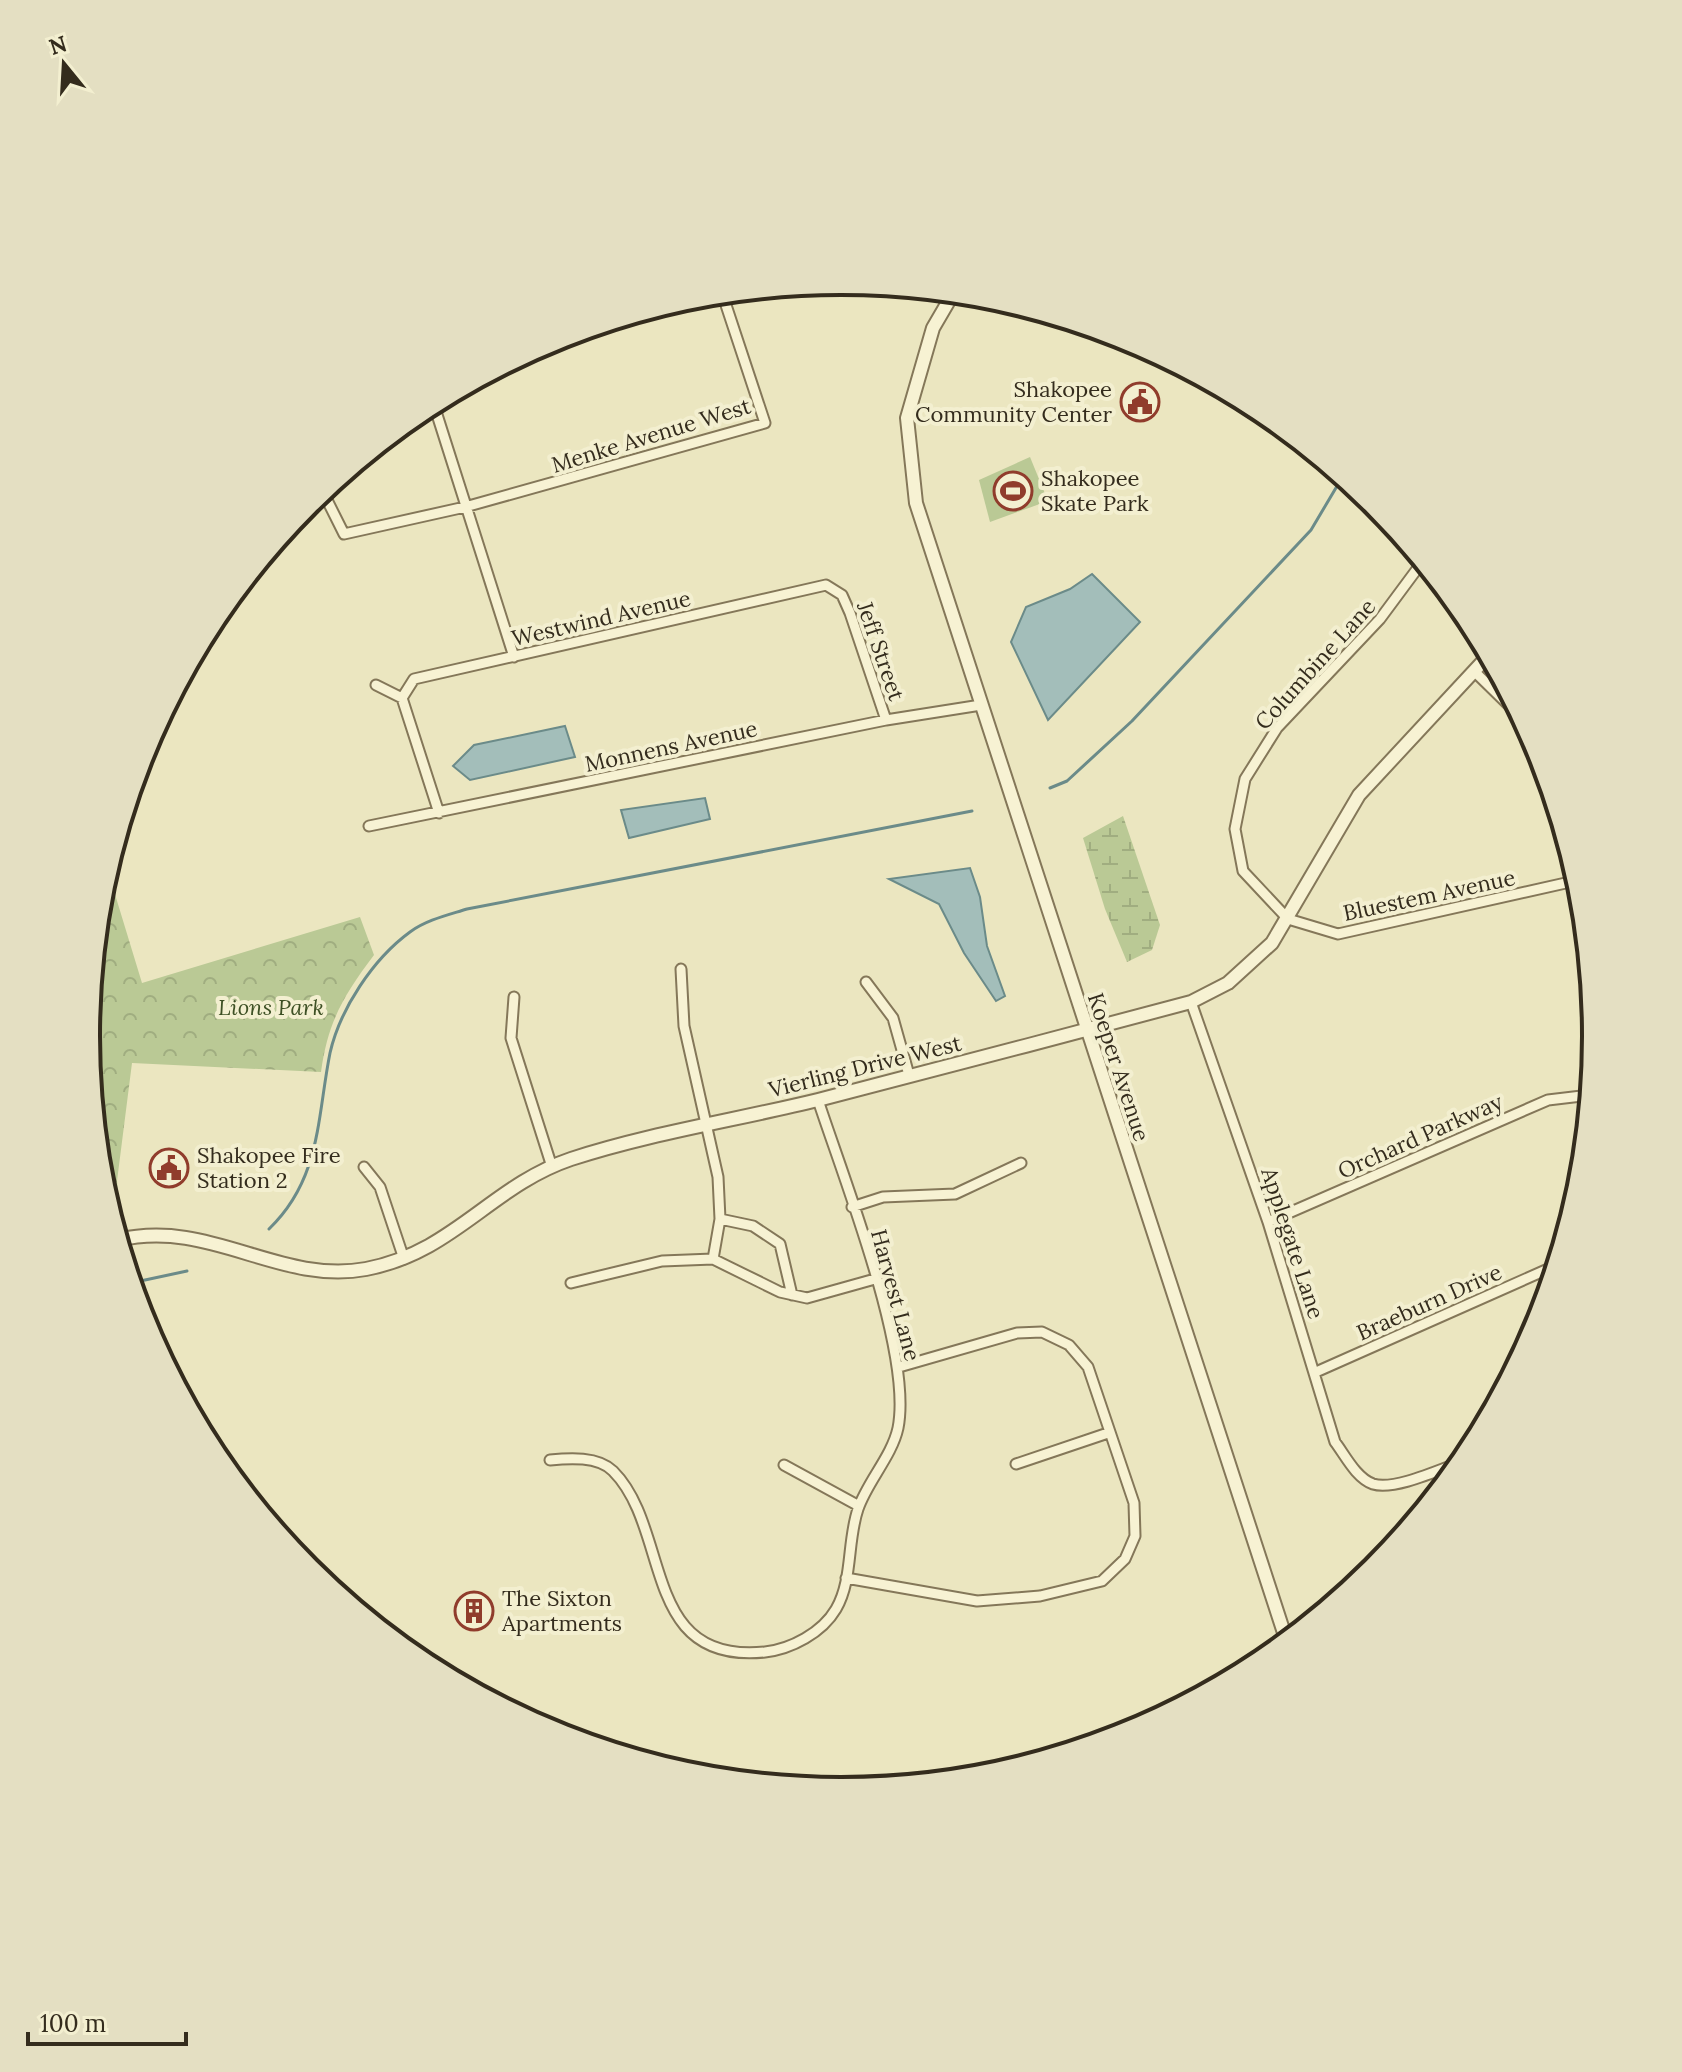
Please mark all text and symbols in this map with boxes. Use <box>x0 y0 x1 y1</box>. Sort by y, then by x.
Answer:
north arrow <box>24 24 104 104</box>
text: N <box>45 29 70 61</box>
place label: Shakopee Community Center <box>915 375 1112 428</box>
public building icon: Shakopee Community Center <box>1119 381 1161 423</box>
street label: Menke Avenue West <box>548 391 754 479</box>
place label: Shakopee Skate Park <box>1041 464 1149 517</box>
sports icon: Shakopee Skate Park <box>992 470 1034 512</box>
street label: Westwind Avenue <box>509 584 693 652</box>
street label: Columbine Lane <box>1249 593 1381 735</box>
street label: Jeff Street <box>851 597 911 705</box>
street label: Monnens Avenue <box>582 714 760 778</box>
street label: Bluestem Avenue <box>1340 863 1518 927</box>
street label: Koeper Avenue <box>1082 989 1156 1145</box>
park label: Lions Park <box>218 993 324 1021</box>
street label: Vierling Drive West <box>765 1028 965 1104</box>
street label: Orchard Parkway <box>1333 1087 1507 1185</box>
place label: Shakopee Fire Station 2 <box>197 1141 341 1194</box>
public building icon: Shakopee Fire Station 2 <box>148 1147 190 1189</box>
street label: Applegate Lane <box>1255 1163 1331 1322</box>
street label: Harvest Lane <box>865 1226 927 1364</box>
street label: Braeburn Drive <box>1352 1258 1506 1346</box>
place label: The Sixton Apartments <box>501 1584 622 1637</box>
building icon: The Sixton Apartments <box>453 1590 495 1632</box>
scale bar <box>28 1996 186 2046</box>
text: 100 m <box>40 2008 106 2039</box>

